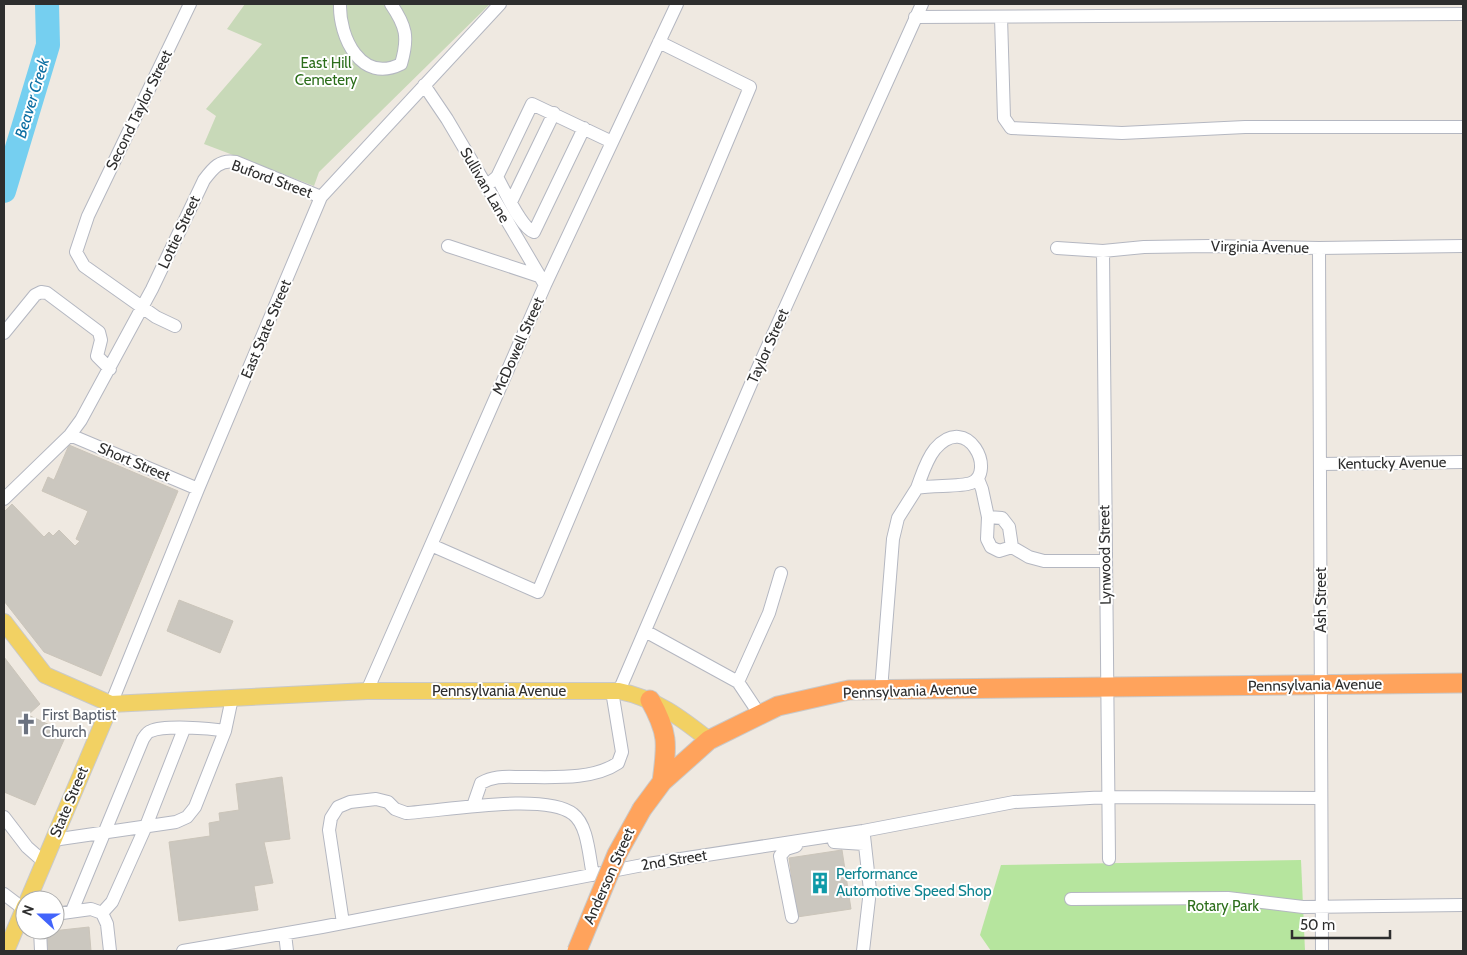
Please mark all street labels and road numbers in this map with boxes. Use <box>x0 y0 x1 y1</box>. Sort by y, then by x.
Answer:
street label: Second Taylor Street <box>102 47 176 173</box>
street label: Sullivan Lane <box>456 144 514 226</box>
street label: Buford Street <box>229 156 315 202</box>
street label: Lottie Street <box>154 193 204 271</box>
street label: Virginia Avenue <box>1211 237 1310 257</box>
street label: East State Street <box>237 277 295 381</box>
street label: McDowell Street <box>488 294 548 398</box>
street label: Taylor Street <box>744 306 792 386</box>
street label: Short Street <box>95 439 173 485</box>
street label: Kentucky Avenue <box>1337 453 1447 473</box>
street label: Lynwood Street <box>1095 505 1115 605</box>
street label: Ash Street <box>1312 567 1330 633</box>
street label: Pennsylvania Avenue <box>1248 675 1383 695</box>
street label: Pennsylvania Avenue <box>843 680 978 702</box>
street label: Pennsylvania Avenue <box>432 682 566 700</box>
street label: State Street <box>46 764 92 840</box>
street label: Anderson Street <box>580 825 638 927</box>
street label: 2nd Street <box>640 846 708 874</box>

